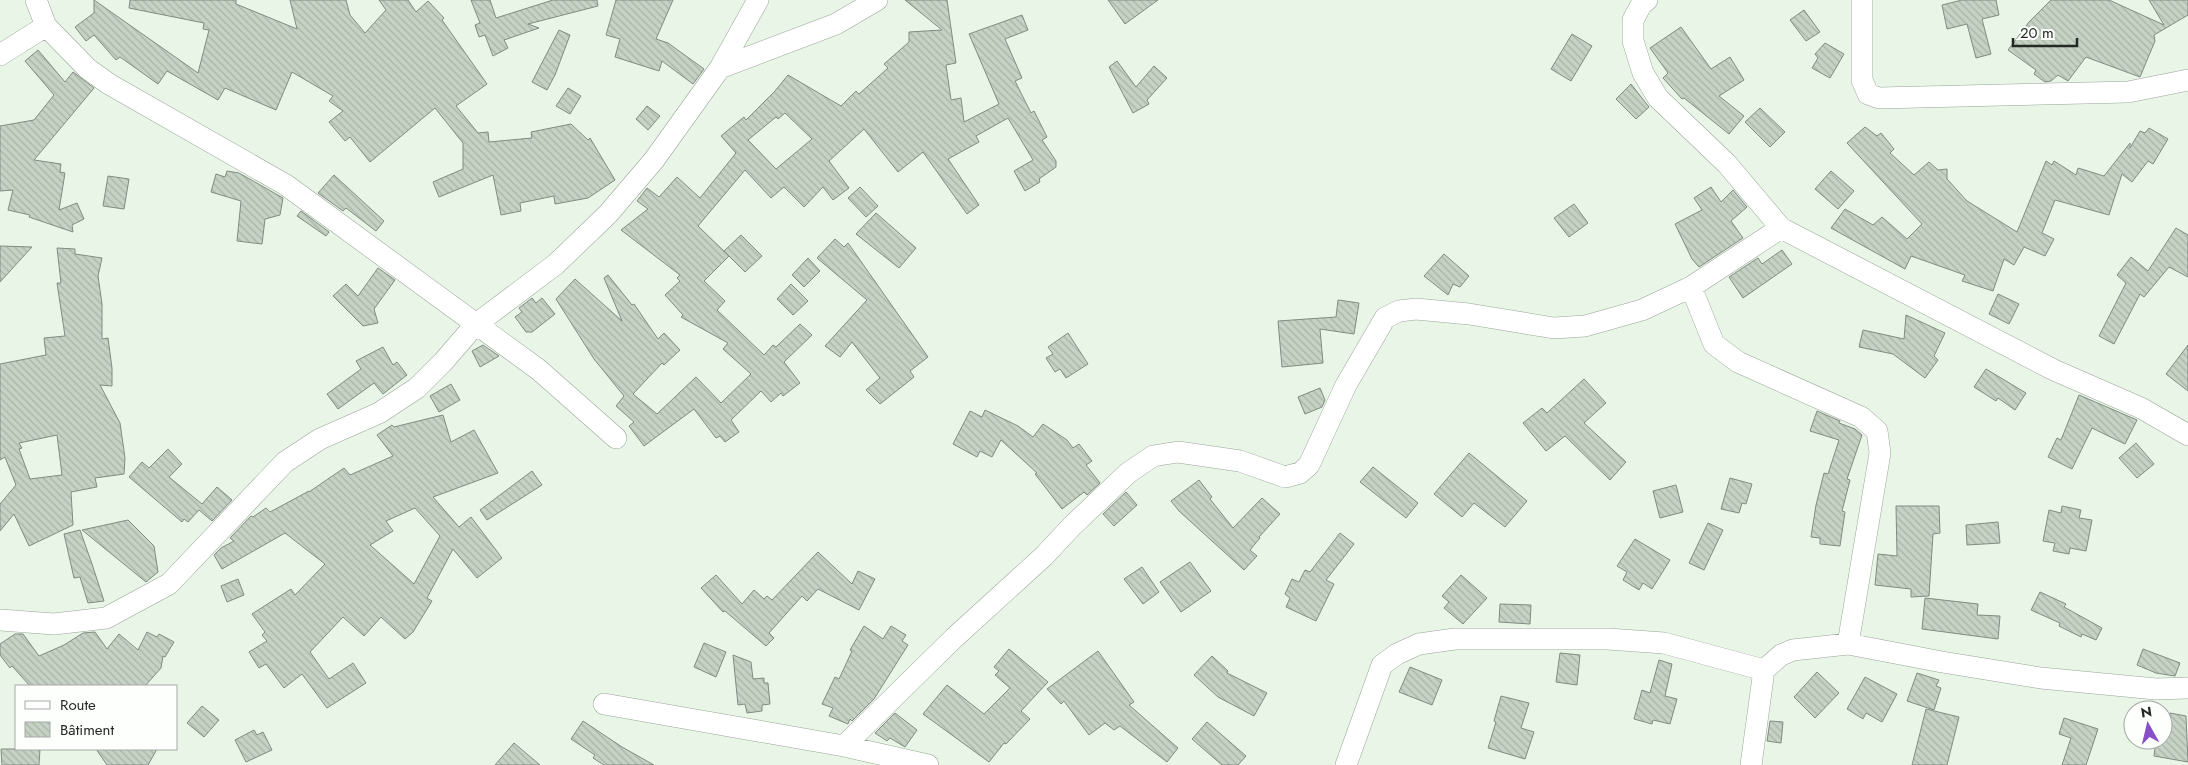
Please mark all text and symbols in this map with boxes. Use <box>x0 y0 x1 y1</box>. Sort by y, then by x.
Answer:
scale bar <box>2013 15 2077 47</box>
text: 20 m <box>2020 22 2054 44</box>
legend <box>15 685 178 750</box>
text: Route <box>60 694 96 716</box>
north arrow <box>2123 700 2173 750</box>
text: N <box>2139 701 2153 723</box>
text: Bâtiment <box>60 719 114 741</box>

